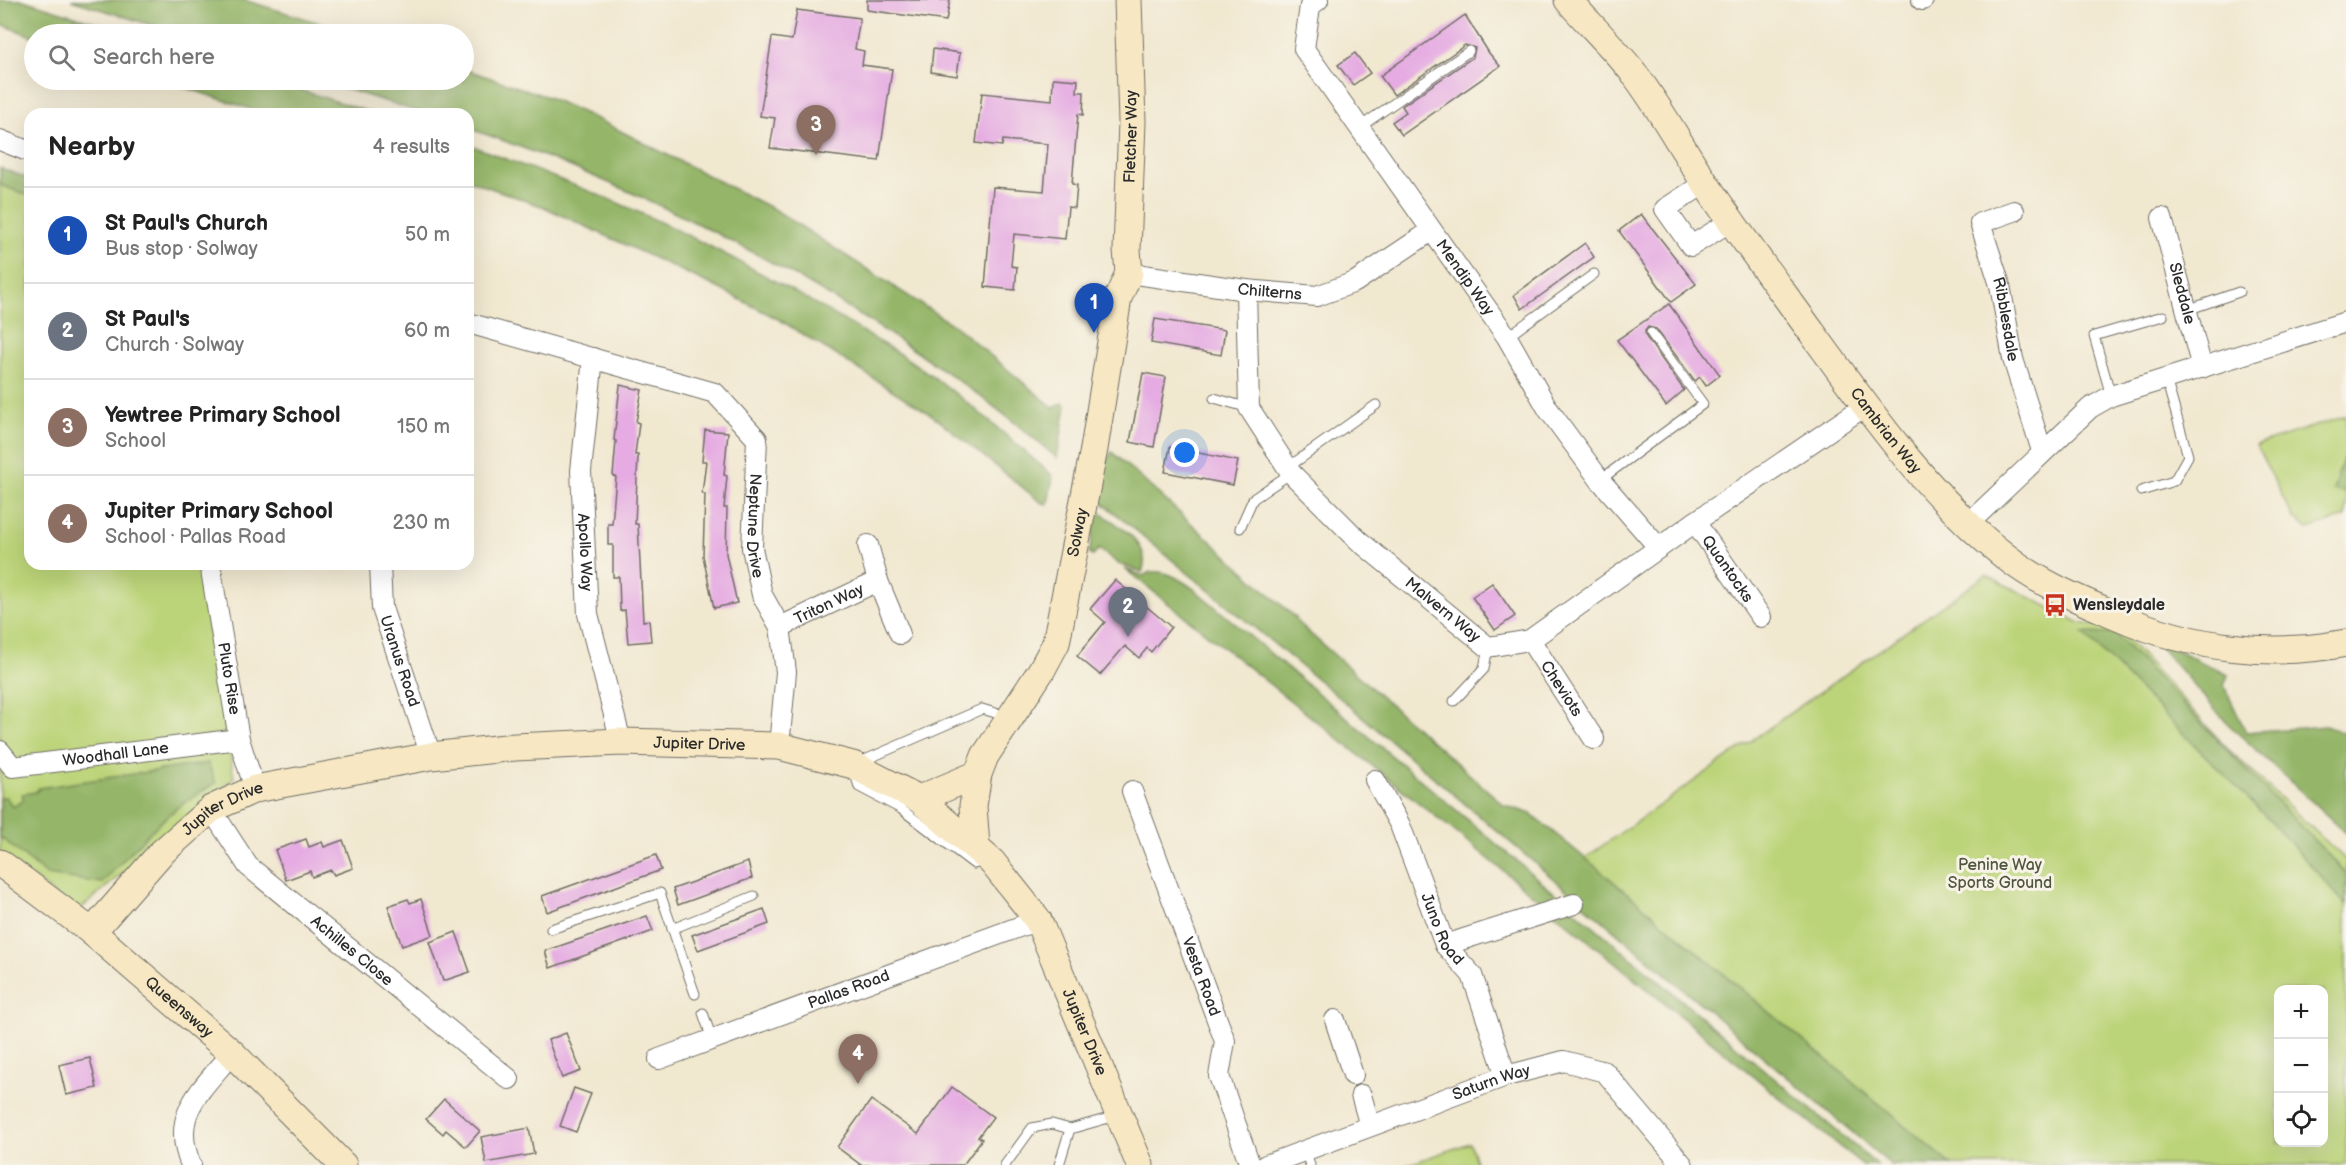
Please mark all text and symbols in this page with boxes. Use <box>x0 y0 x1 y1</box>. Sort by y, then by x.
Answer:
search box <box>24 24 474 90</box>
icon: search <box>45 41 78 74</box>
text: Search here <box>93 44 215 71</box>
street label: Fletcher Way <box>1120 89 1142 183</box>
pin: 3 <box>796 106 836 155</box>
text: Nearby <box>48 132 135 163</box>
text: 4 results <box>372 135 450 159</box>
text: St Paul's Church <box>105 210 268 237</box>
text: 1 <box>63 223 72 247</box>
text: 50 m <box>405 223 450 247</box>
street label: Mendip Way <box>1432 236 1499 320</box>
text: Bus stop · Solway <box>105 237 258 261</box>
street label: Sleddale <box>2165 260 2200 327</box>
street label: Ribblesdale <box>1989 275 2023 363</box>
street label: Chilterns <box>1236 279 1303 304</box>
pin: 1 <box>1074 284 1114 333</box>
text: St Paul's <box>105 306 190 333</box>
text: 2 <box>62 319 73 343</box>
text: 60 m <box>404 319 450 343</box>
text: Church · Solway <box>105 333 244 357</box>
street label: Cambrian Way <box>1846 384 1926 478</box>
text: Yewtree Primary School <box>105 402 341 429</box>
text: 3 <box>62 415 73 439</box>
text: 150 m <box>397 415 450 439</box>
text: School <box>105 429 166 453</box>
your location <box>1170 438 1199 467</box>
street label: Neptune Drive <box>742 473 768 580</box>
text: Jupiter Primary School <box>105 498 333 525</box>
street label: Solway <box>1064 506 1092 558</box>
text: 4 <box>62 511 73 535</box>
text: 230 m <box>393 511 450 535</box>
street label: Apollo Way <box>574 513 596 592</box>
text: School · Pallas Road <box>105 525 286 549</box>
street label: Quantocks <box>1698 532 1757 606</box>
street label: Malvern Way <box>1401 573 1485 647</box>
street label: Triton Way <box>791 579 867 629</box>
pin: 2 <box>1108 588 1148 637</box>
bus stop icon: Wensleydale <box>2042 592 2068 618</box>
place label: Wensleydale <box>2073 596 2165 615</box>
street label: Uranus Road <box>376 613 424 709</box>
street label: Pluto Rise <box>214 641 244 716</box>
street label: Cheviots <box>1536 657 1587 720</box>
street label: Jupiter Drive <box>653 733 746 755</box>
street label: Woodhall Lane <box>61 738 170 770</box>
street label: Jupiter Drive <box>178 778 265 840</box>
park label: Penine Way Sports Ground <box>1948 856 2052 893</box>
street label: Juno Road <box>1417 890 1468 969</box>
street label: Achilles Close <box>307 912 397 990</box>
street label: Vesta Road <box>1178 935 1224 1019</box>
street label: Pallas Road <box>805 966 892 1013</box>
street label: Queensway <box>141 972 218 1042</box>
map controls <box>2274 985 2328 1147</box>
button: + <box>2274 985 2328 1039</box>
street label: Jupiter Drive <box>1058 986 1111 1079</box>
pin: 4 <box>838 1034 878 1084</box>
button: − <box>2274 1039 2328 1093</box>
street label: Saturn Way <box>1450 1060 1533 1105</box>
button: locate <box>2274 1093 2328 1147</box>

